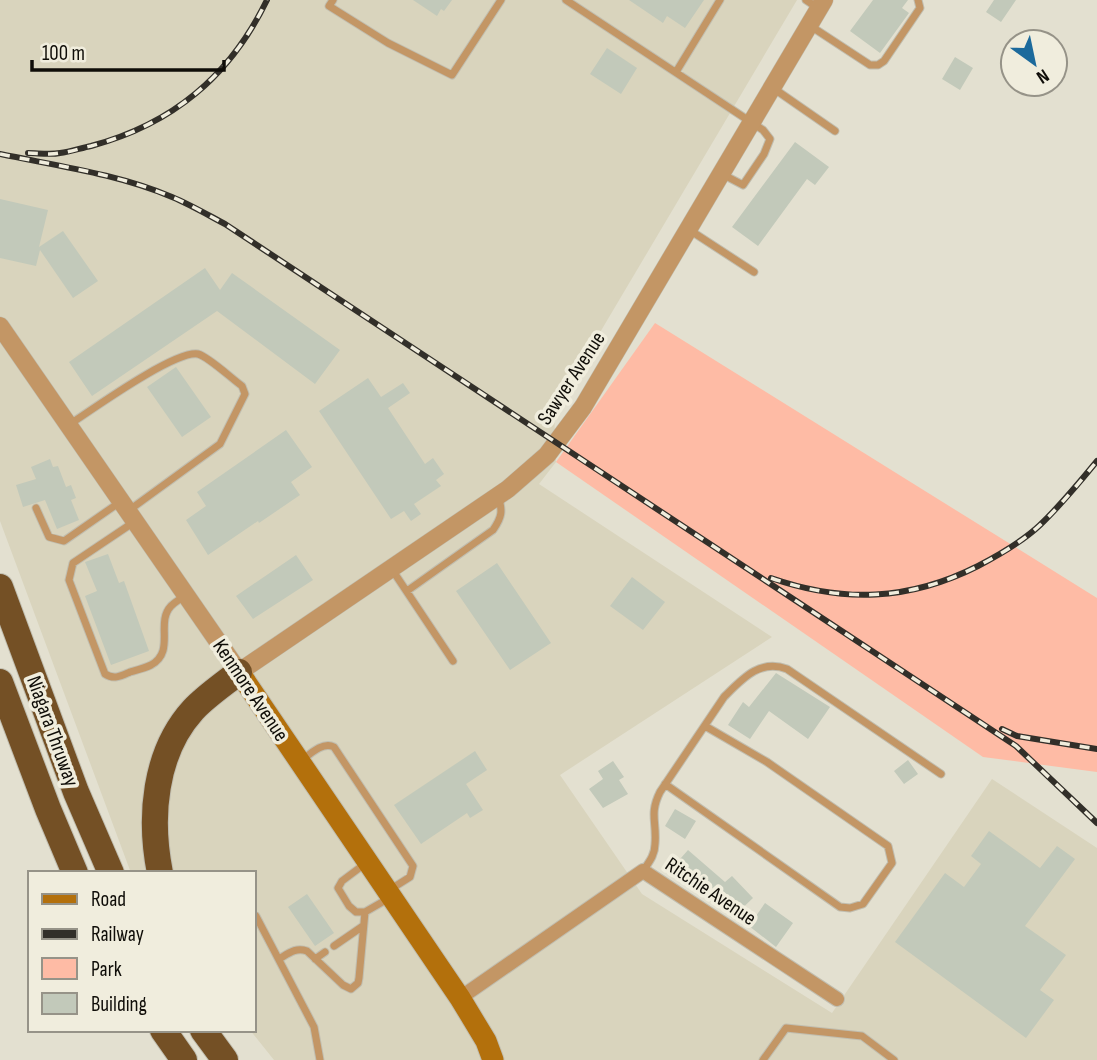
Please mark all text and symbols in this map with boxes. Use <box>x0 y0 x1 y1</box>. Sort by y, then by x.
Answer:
scale bar <box>32 28 224 72</box>
north arrow <box>999 28 1069 98</box>
text: 100 m <box>42 41 85 66</box>
text: N <box>1032 64 1053 88</box>
street label: Sawyer Avenue <box>532 327 611 429</box>
street label: Kenmore Avenue <box>207 635 294 746</box>
street label: Niagara Thruway <box>21 673 84 790</box>
street label: Ritchie Avenue <box>661 852 761 931</box>
legend <box>28 871 256 1032</box>
text: Road <box>91 887 126 912</box>
text: Railway <box>91 922 144 947</box>
text: Park <box>91 957 122 982</box>
text: Building <box>91 992 147 1017</box>

